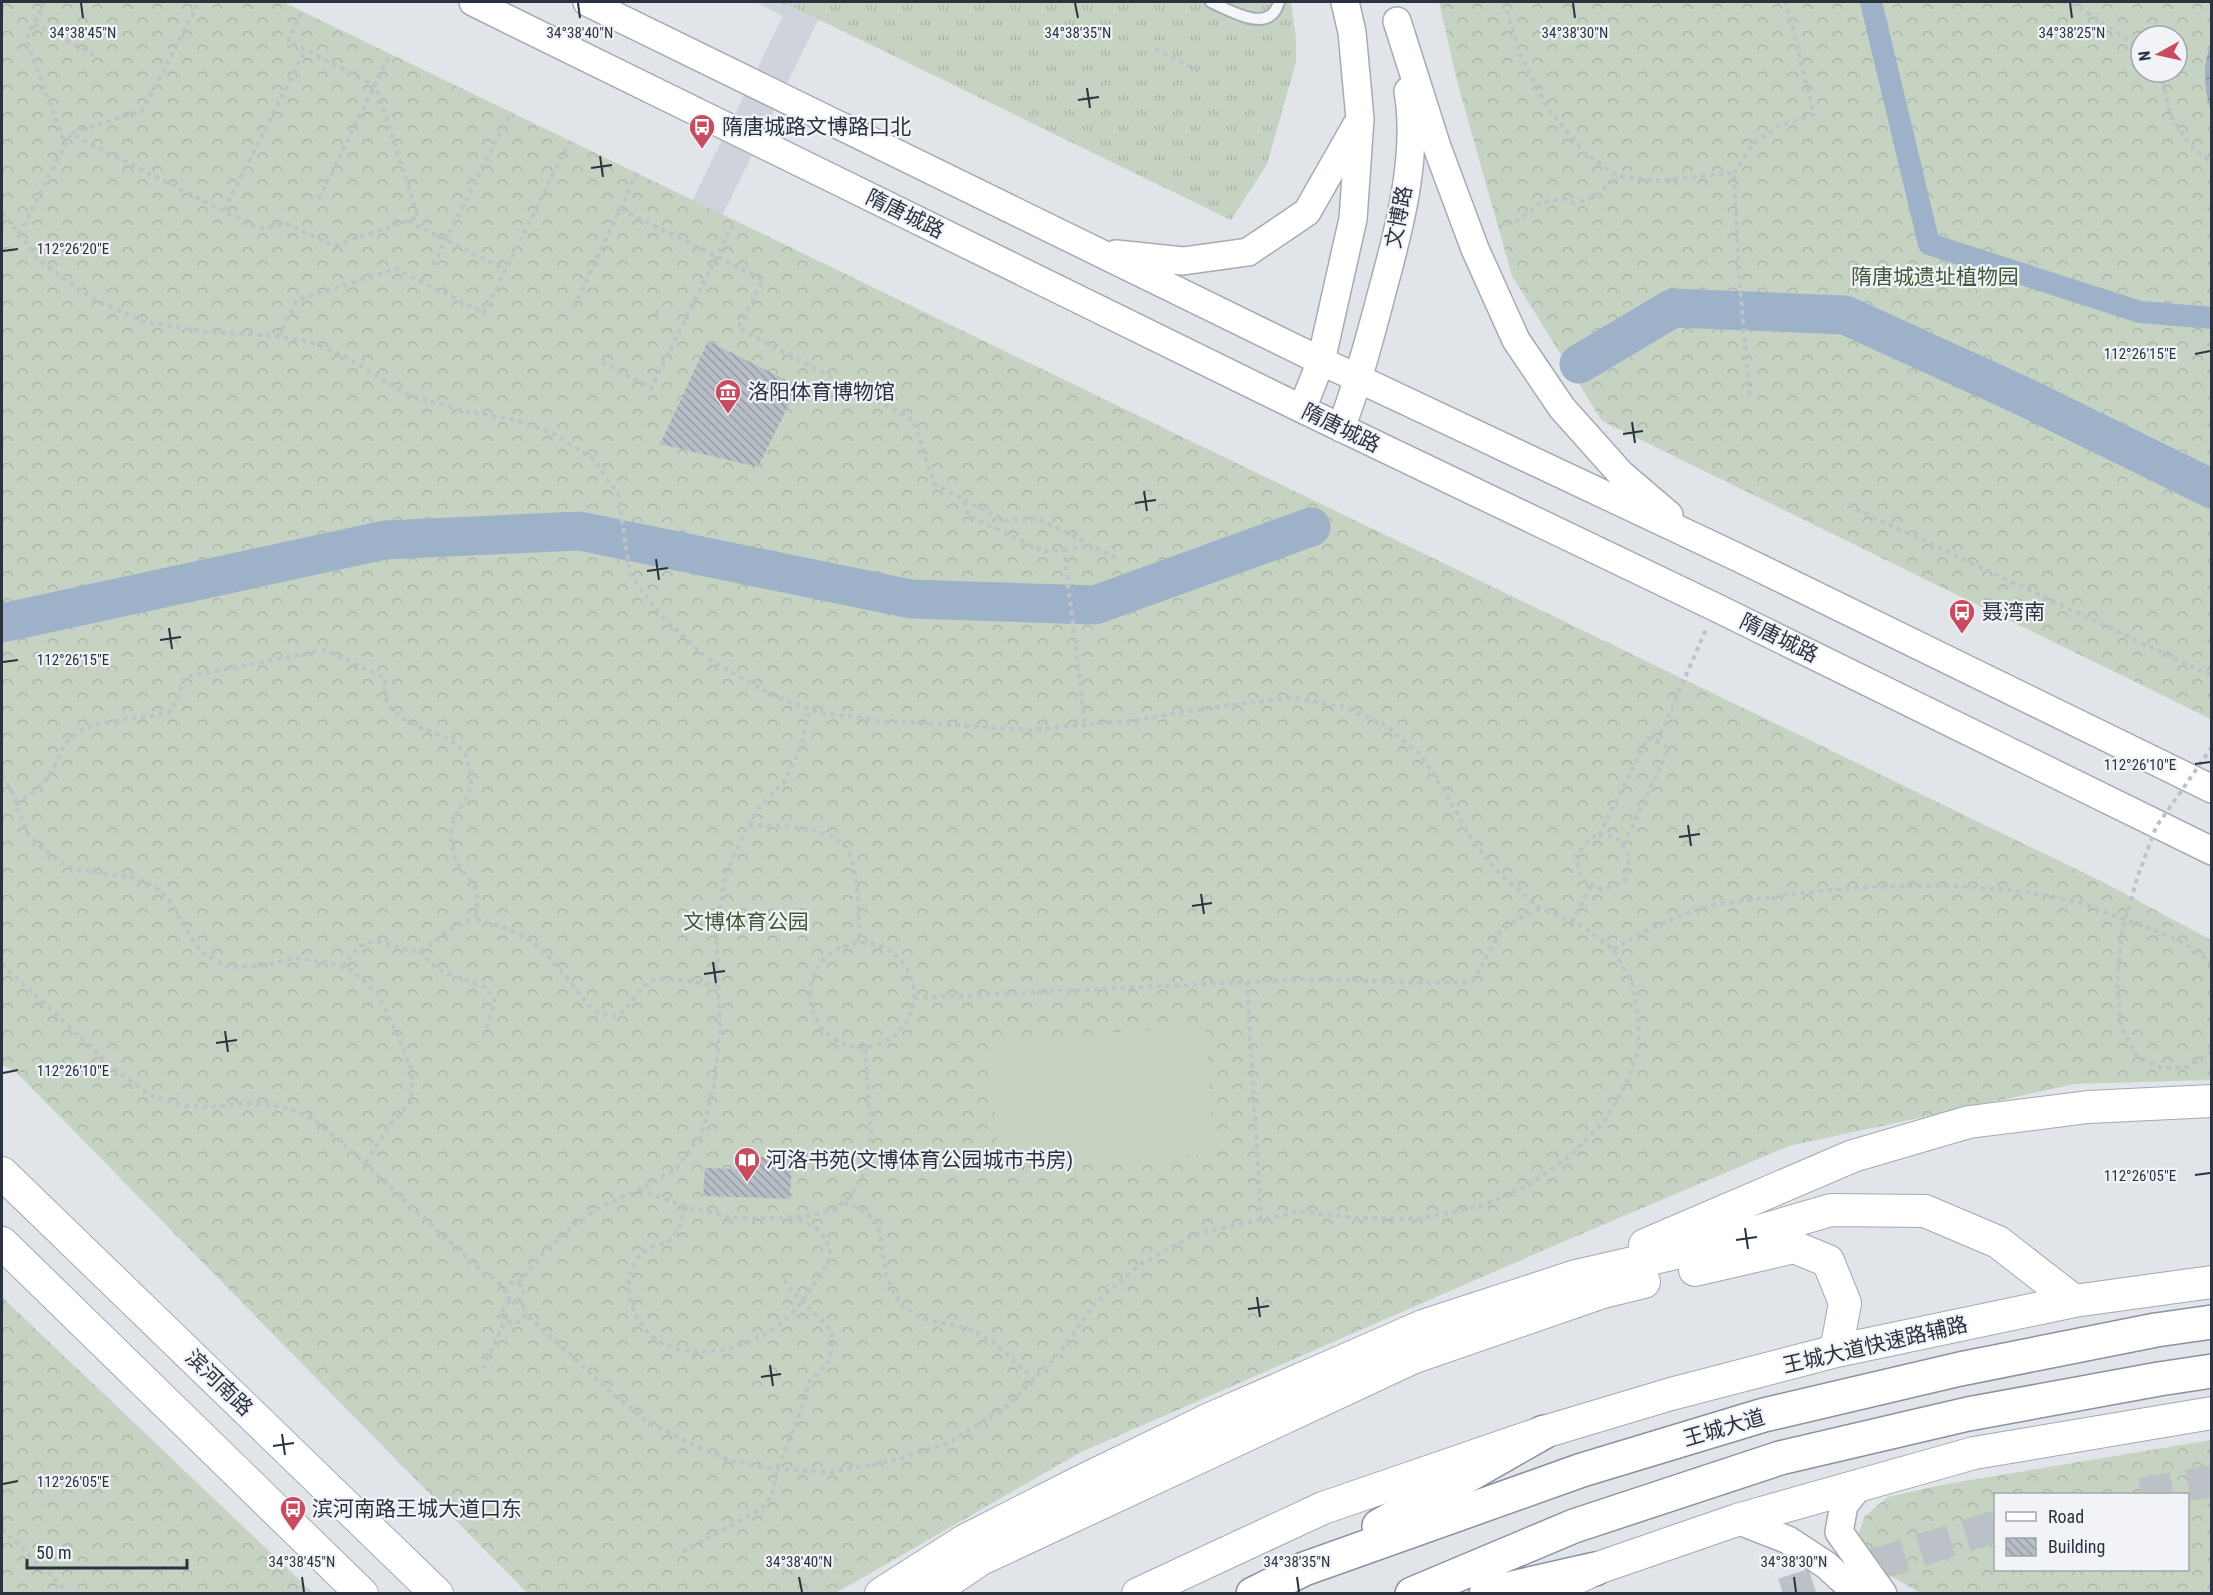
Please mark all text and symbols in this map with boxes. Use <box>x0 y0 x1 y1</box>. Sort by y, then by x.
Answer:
text: 34°38'45"N <box>50 24 116 42</box>
text: 34°38'40"N <box>547 24 613 42</box>
text: 34°38'35"N <box>1045 24 1111 42</box>
text: 34°38'30"N <box>1542 24 1608 42</box>
text: 34°38'25"N <box>2039 24 2105 42</box>
north arrow <box>2129 24 2189 84</box>
text: N <box>2135 50 2155 62</box>
bus stop icon: 隋唐城路文博路口北 <box>687 112 717 150</box>
place label: 隋唐城路文博路口北 <box>722 115 911 139</box>
street label: 文博路 <box>1381 184 1417 250</box>
street label: 隋唐城路 <box>862 185 948 243</box>
text: 112°26'20"E <box>37 240 109 258</box>
park label: 隋唐城遗址植物园 <box>1851 265 2019 289</box>
text: 112°26'15"E <box>2104 345 2176 363</box>
museum icon: 洛阳体育博物馆 <box>713 377 743 415</box>
place label: 洛阳体育博物馆 <box>748 380 895 404</box>
street label: 隋唐城路 <box>1298 399 1384 457</box>
bus stop icon: 聂湾南 <box>1947 597 1977 635</box>
place label: 聂湾南 <box>1982 600 2045 624</box>
street label: 隋唐城路 <box>1736 609 1822 667</box>
text: 112°26'15"E <box>37 651 109 669</box>
text: 112°26'10"E <box>2104 756 2176 774</box>
park label: 文博体育公园 <box>683 910 809 934</box>
text: 112°26'10"E <box>37 1062 109 1080</box>
library icon: 河洛书苑(文博体育公园城市书房) <box>732 1145 762 1183</box>
place label: 河洛书苑(文博体育公园城市书房) <box>766 1148 1073 1172</box>
text: 112°26'05"E <box>2104 1167 2176 1185</box>
street label: 王城大道快速路辅路 <box>1780 1312 1970 1378</box>
street label: 滨河南路 <box>180 1345 258 1421</box>
street label: 王城大道 <box>1680 1405 1768 1451</box>
text: 112°26'05"E <box>37 1473 109 1491</box>
legend <box>1994 1493 2189 1571</box>
bus stop icon: 滨河南路王城大道口东 <box>278 1494 308 1532</box>
place label: 滨河南路王城大道口东 <box>312 1497 522 1521</box>
text: Road <box>2048 1506 2084 1527</box>
scale bar <box>27 1532 188 1570</box>
text: Building <box>2048 1536 2105 1557</box>
text: 50 m <box>36 1542 71 1563</box>
text: 34°38'45"N <box>269 1553 335 1571</box>
text: 34°38'40"N <box>766 1553 832 1571</box>
text: 34°38'35"N <box>1264 1553 1330 1571</box>
text: 34°38'30"N <box>1761 1553 1827 1571</box>

